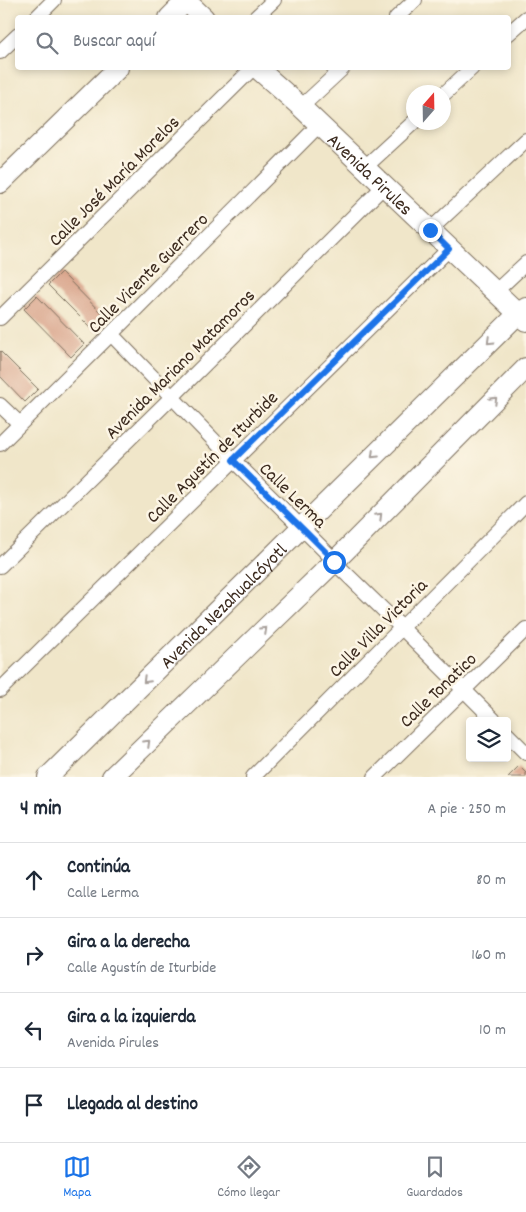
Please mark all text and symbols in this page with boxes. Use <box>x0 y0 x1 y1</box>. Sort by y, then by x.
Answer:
search box <box>15 15 511 70</box>
icon: search <box>33 29 61 57</box>
text: Buscar aquí <box>73 29 155 56</box>
north arrow <box>406 85 451 130</box>
street label: Calle José María Morelos <box>44 111 187 254</box>
street label: Avenida Pirules <box>319 128 417 223</box>
street label: Calle Vicente Guerrero <box>83 208 216 341</box>
route end <box>419 219 442 242</box>
street label: Avenida Mariano Matamoros <box>100 284 263 447</box>
one-way arrow <box>487 335 496 344</box>
street label: Calle Agustín de Iturbide <box>141 386 286 531</box>
one-way arrow <box>488 397 497 406</box>
one-way arrow <box>371 449 380 458</box>
street label: Calle Lerma <box>252 457 332 537</box>
one-way arrow <box>374 513 383 522</box>
street label: Avenida Nezahualcóyotl <box>155 538 295 677</box>
route start <box>323 551 346 574</box>
street label: Calle Villa Victoria <box>324 573 436 685</box>
one-way arrow <box>258 627 267 636</box>
street label: Calle Tonatico <box>395 648 484 736</box>
one-way arrow <box>143 674 152 683</box>
map controls <box>466 717 511 762</box>
button: layers <box>466 717 511 762</box>
one-way arrow <box>141 740 150 749</box>
text: 4 min <box>20 795 62 825</box>
text: A pie · 250 m <box>427 798 506 821</box>
text: Continúa <box>67 855 130 882</box>
icon: ahead <box>20 866 48 894</box>
text: 80 m <box>476 869 506 892</box>
text: Calle Lerma <box>67 882 139 905</box>
text: Gira a la derecha <box>67 930 189 957</box>
icon: right <box>20 941 48 969</box>
text: 160 m <box>471 944 506 967</box>
text: Calle Agustín de Iturbide <box>67 957 216 980</box>
text: Gira a la izquierda <box>67 1005 195 1032</box>
icon: left <box>20 1016 48 1044</box>
text: 10 m <box>479 1019 506 1042</box>
text: Avenida Pirules <box>67 1032 159 1055</box>
icon: arrive <box>20 1091 48 1119</box>
text: Llegada al destino <box>67 1092 198 1119</box>
tab: Mapa <box>63 1153 91 1203</box>
tab: Cómo llegar <box>217 1153 280 1203</box>
tab: Guardados <box>406 1153 463 1203</box>

